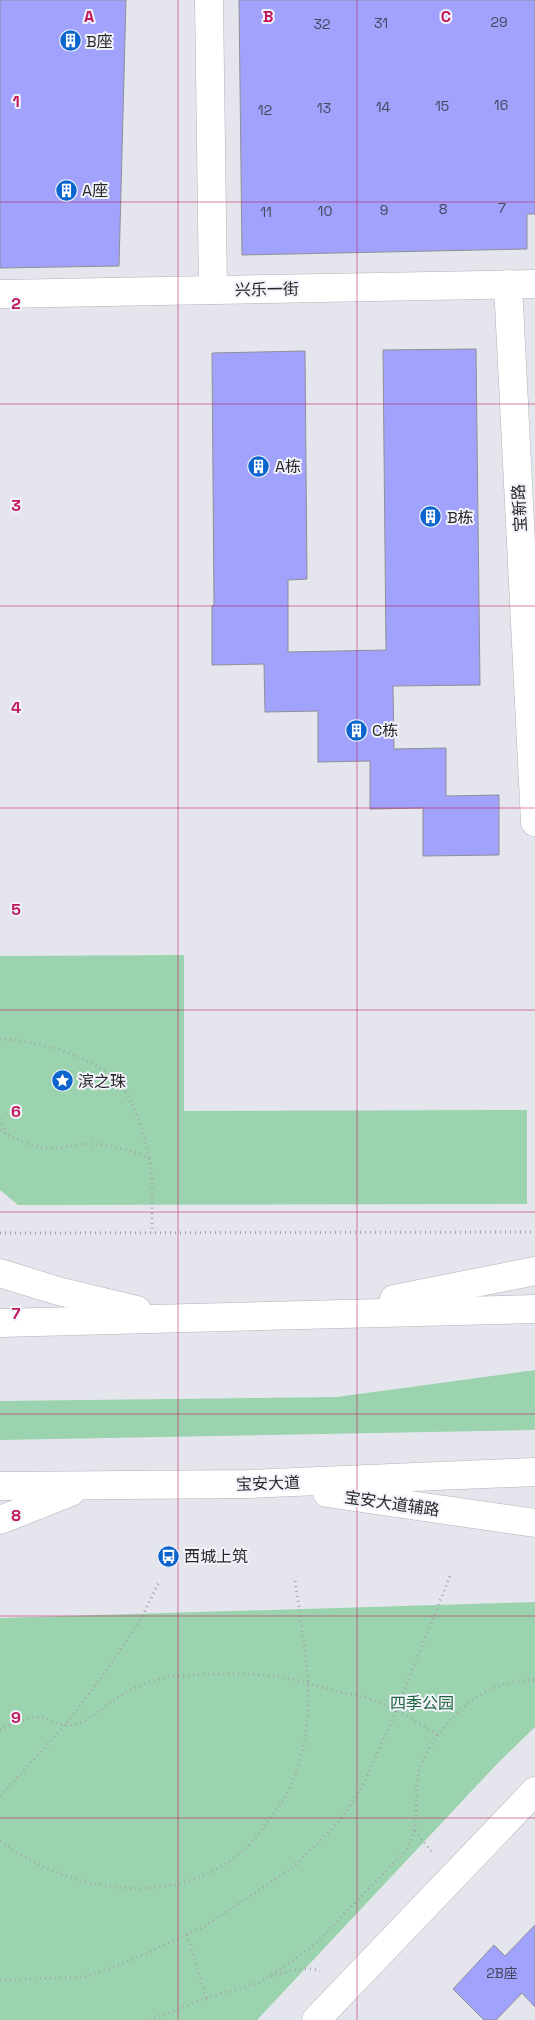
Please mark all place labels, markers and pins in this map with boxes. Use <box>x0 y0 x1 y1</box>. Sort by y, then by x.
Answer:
building icon: B座 <box>58 29 82 53</box>
place label: B座 <box>86 31 113 52</box>
building icon: A座 <box>54 178 78 202</box>
place label: A座 <box>82 180 108 201</box>
building icon: A栋 <box>247 454 271 478</box>
place label: A栋 <box>275 456 301 477</box>
building icon: B栋 <box>419 505 443 529</box>
place label: B栋 <box>447 507 474 528</box>
building icon: C栋 <box>344 718 368 742</box>
place label: C栋 <box>372 720 398 741</box>
place icon: 滨之珠 <box>50 1069 74 1093</box>
place label: 滨之珠 <box>78 1071 126 1092</box>
bus stop icon: 西城上筑 <box>156 1544 180 1568</box>
place label: 西城上筑 <box>184 1546 248 1567</box>

